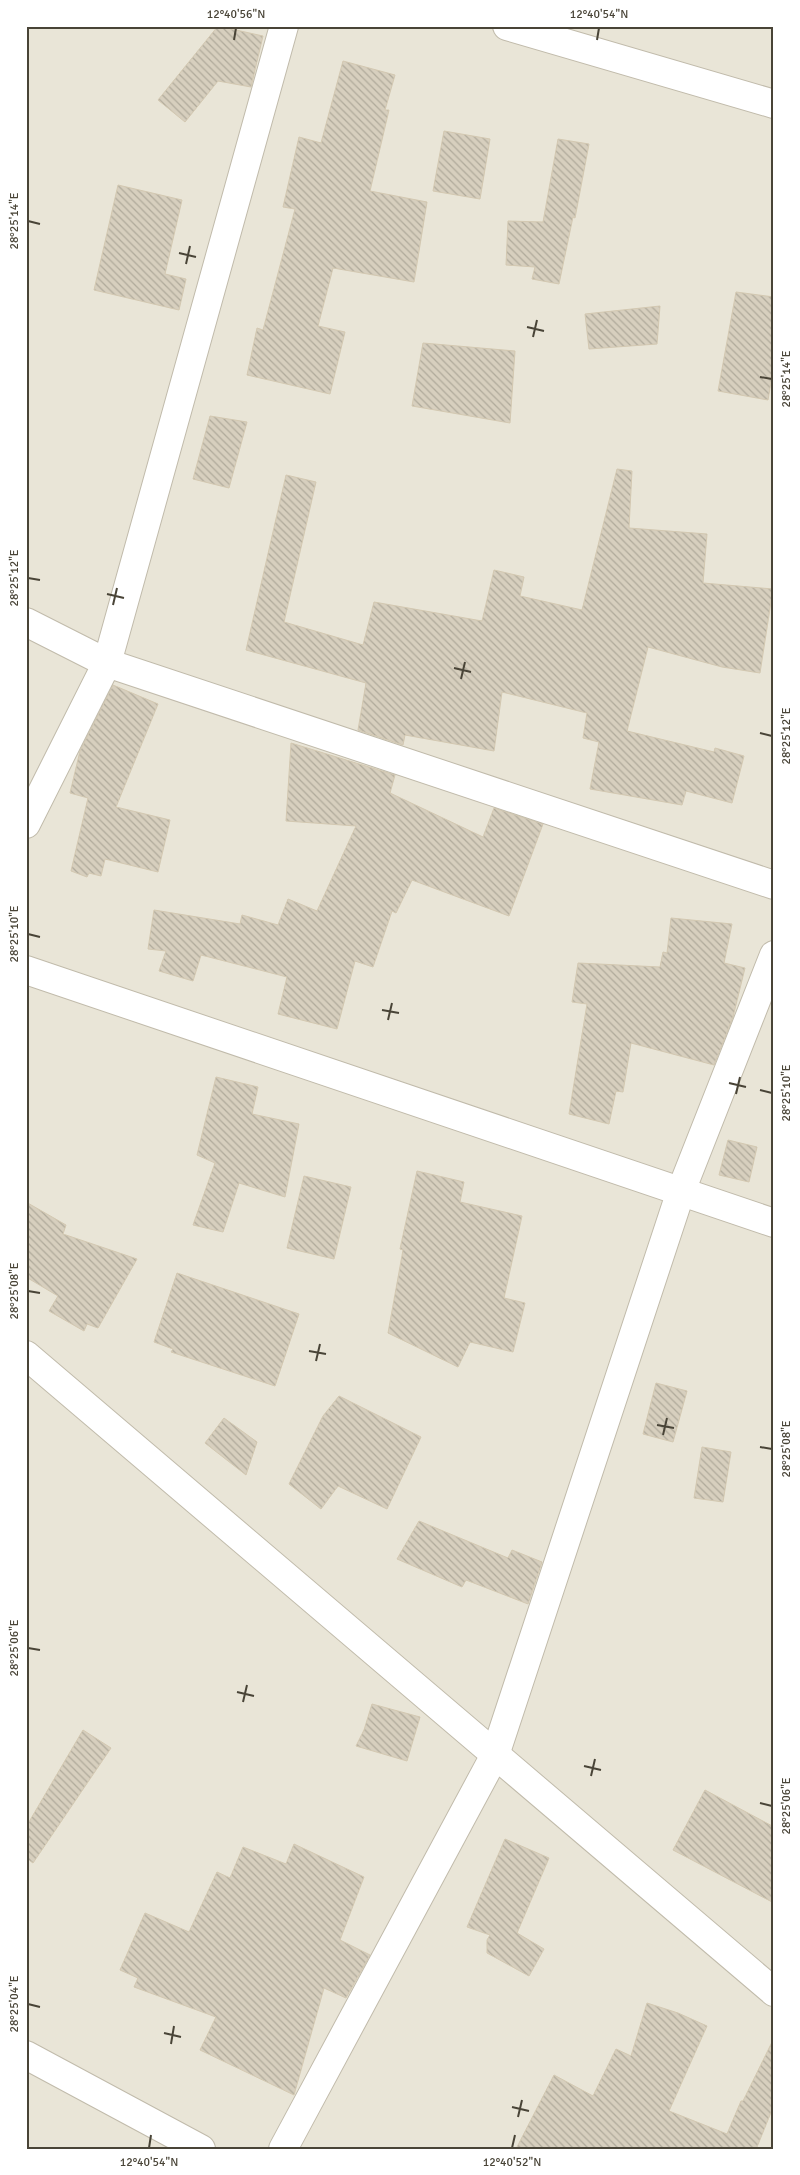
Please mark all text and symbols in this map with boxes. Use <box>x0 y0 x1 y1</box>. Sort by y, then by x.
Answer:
text: 12°40'56"N <box>207 7 265 22</box>
text: 12°40'54"N <box>570 7 628 22</box>
text: 28°25'14"E <box>7 192 22 250</box>
text: 28°25'14"E <box>779 350 794 408</box>
text: 28°25'12"E <box>7 549 22 607</box>
text: 28°25'12"E <box>779 707 794 765</box>
text: 28°25'10"E <box>7 905 22 963</box>
text: 28°25'10"E <box>779 1064 794 1122</box>
text: 28°25'08"E <box>7 1262 22 1320</box>
text: 28°25'08"E <box>779 1420 794 1478</box>
text: 28°25'06"E <box>7 1619 22 1677</box>
text: 28°25'06"E <box>779 1777 794 1835</box>
text: 28°25'04"E <box>7 1975 22 2033</box>
text: 12°40'54"N <box>120 2155 178 2170</box>
text: 12°40'52"N <box>483 2155 541 2170</box>

